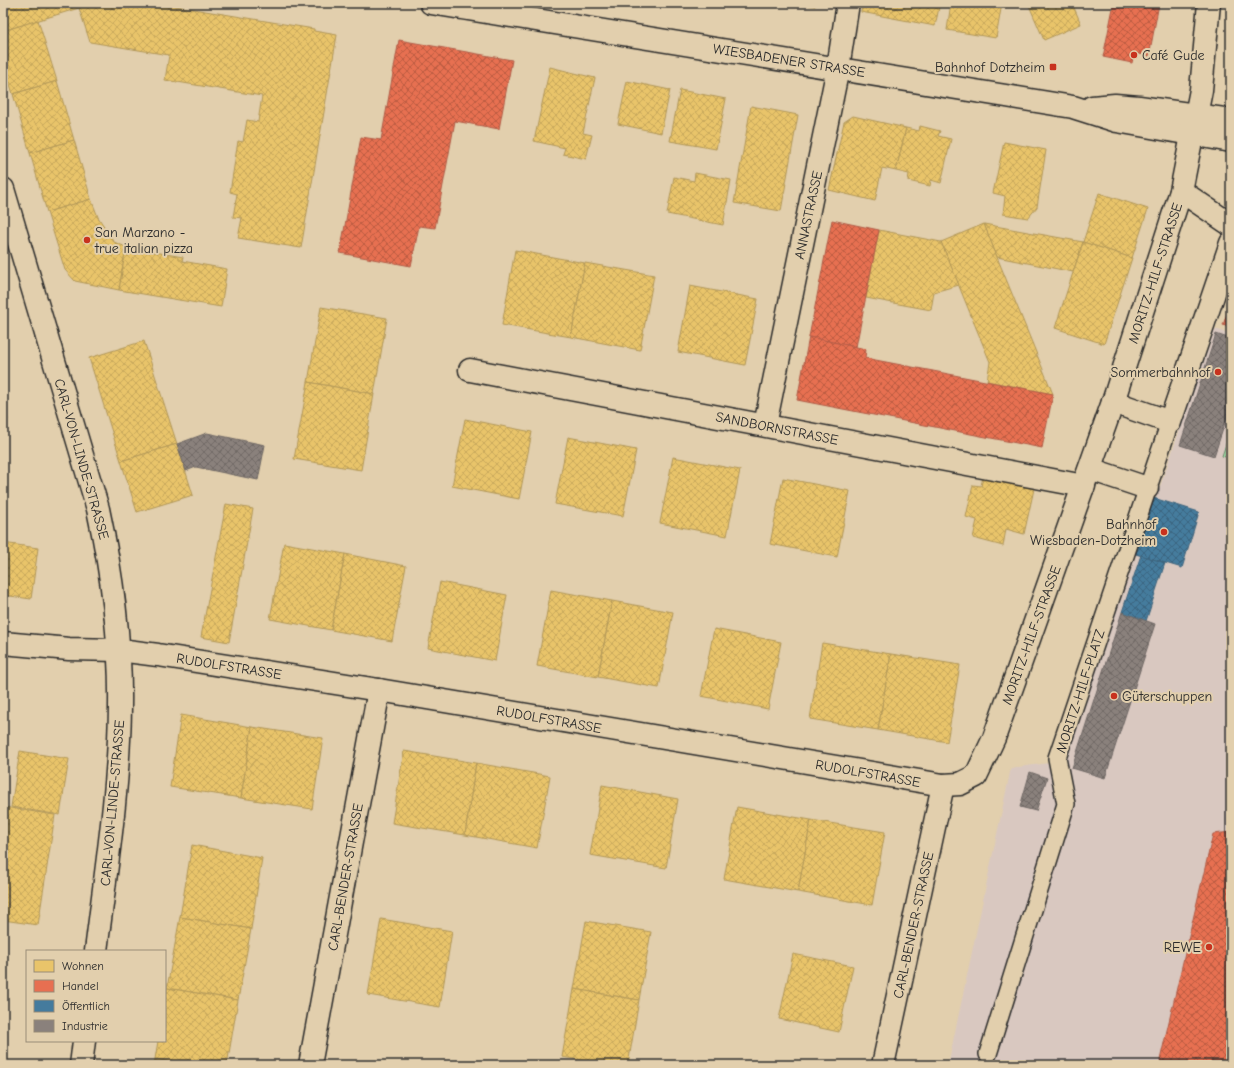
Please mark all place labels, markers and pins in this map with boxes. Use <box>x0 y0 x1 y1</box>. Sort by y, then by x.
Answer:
place label: Café Gude <box>1142 47 1205 64</box>
marker: Café Gude <box>1129 50 1139 60</box>
place label: Bahnhof Dotzheim <box>935 59 1045 76</box>
marker: Bahnhof Dotzheim <box>1048 62 1058 72</box>
place label: San Marzano - true italian pizza <box>94 224 193 257</box>
marker: San Marzano - true italian pizza <box>82 235 92 245</box>
place label: Sommerbahnhof <box>1110 364 1211 381</box>
marker: Sommerbahnhof <box>1213 367 1223 377</box>
place label: Bahnhof Wiesbaden-Dotzheim <box>1030 516 1157 549</box>
marker: Bahnhof Wiesbaden-Dotzheim <box>1159 527 1169 537</box>
place label: Güterschuppen <box>1122 688 1212 705</box>
marker: Güterschuppen <box>1109 691 1119 701</box>
place label: REWE <box>1164 939 1201 956</box>
marker: REWE <box>1204 942 1214 952</box>

